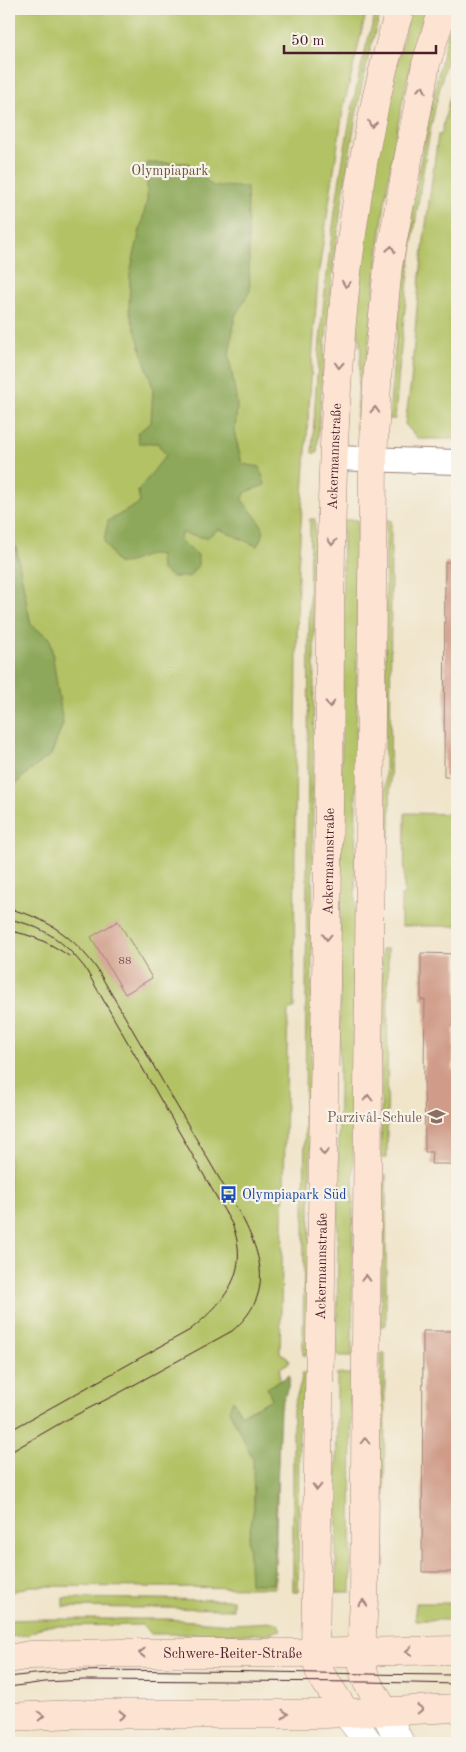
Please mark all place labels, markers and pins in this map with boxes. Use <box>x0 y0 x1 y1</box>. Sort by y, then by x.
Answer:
school or university icon: Parzivâl-Schule <box>426 1107 446 1127</box>
place label: Parzivâl-Schule <box>327 1111 422 1125</box>
bus stop icon: Olympiapark Süd <box>218 1184 238 1204</box>
place label: Olympiapark Süd <box>242 1188 347 1202</box>

